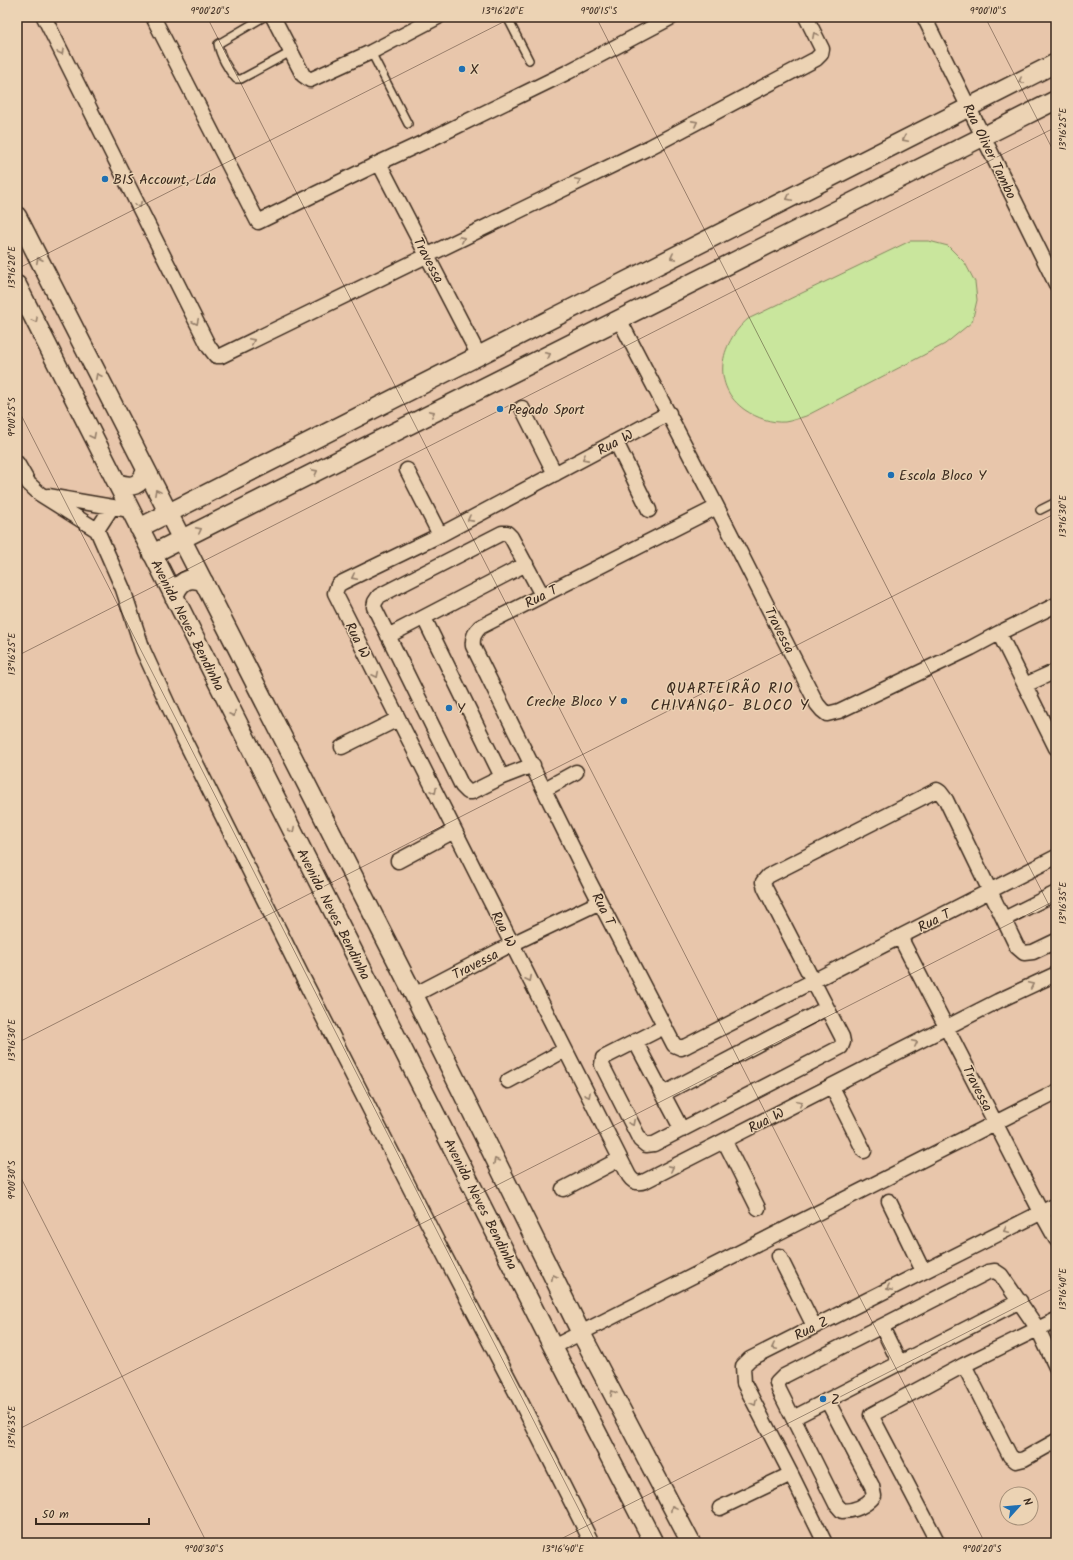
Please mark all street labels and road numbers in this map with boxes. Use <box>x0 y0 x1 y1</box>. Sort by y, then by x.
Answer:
street label: Rua Oliver Tambo <box>956 100 1022 203</box>
street label: Travessa <box>407 233 449 287</box>
street label: Rua W <box>594 424 637 462</box>
street label: Avenida Neves Bendinha <box>144 556 230 695</box>
street label: Rua T <box>521 579 563 615</box>
street label: Travessa <box>758 603 800 657</box>
street label: Rua W <box>339 619 376 662</box>
street label: Avenida Neves Bendinha <box>290 845 376 984</box>
street label: Rua T <box>585 889 621 931</box>
street label: Rua T <box>914 903 956 939</box>
street label: Rua W <box>485 908 522 951</box>
street label: Travessa <box>448 944 502 986</box>
street label: Travessa <box>956 1061 998 1115</box>
street label: Rua W <box>745 1102 788 1139</box>
street label: Avenida Neves Bendinha <box>437 1135 523 1274</box>
street label: Rua Z <box>791 1311 832 1347</box>

